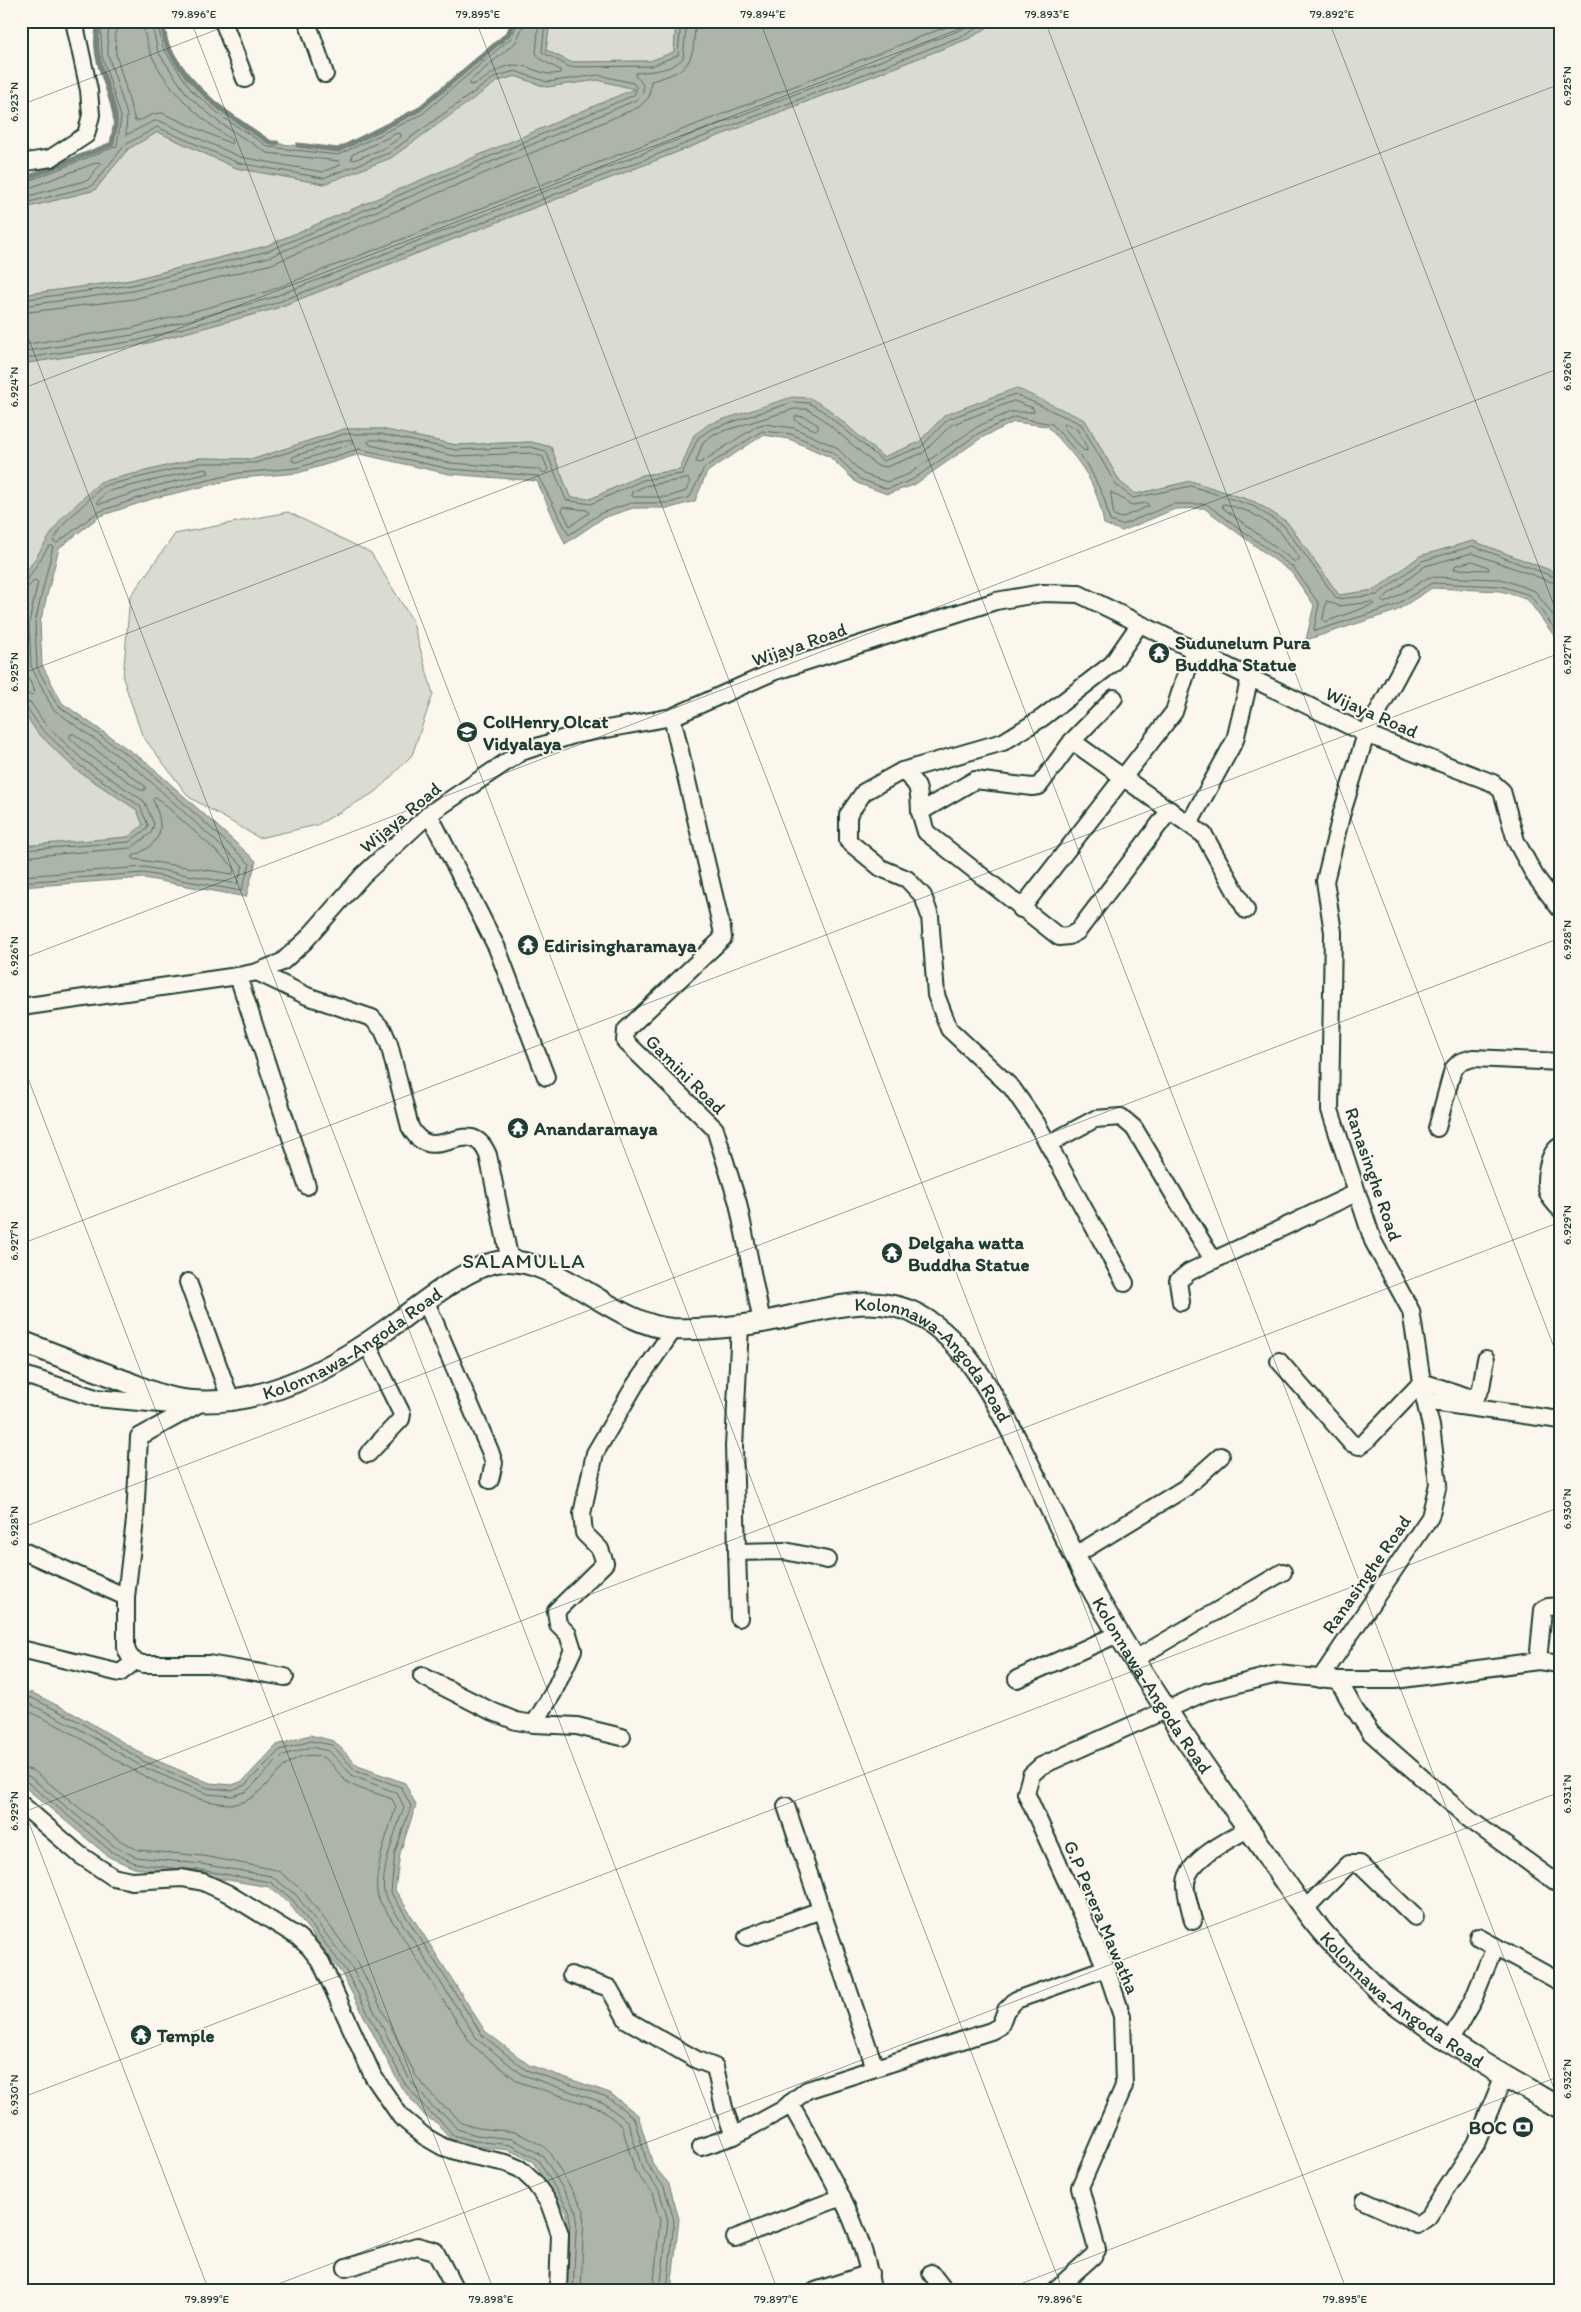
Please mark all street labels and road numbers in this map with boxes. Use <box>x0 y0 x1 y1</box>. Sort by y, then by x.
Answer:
street label: Wijaya Road <box>749 617 850 671</box>
street label: Wijaya Road <box>1322 682 1422 743</box>
street label: Wijaya Road <box>355 776 446 858</box>
street label: Gamini Road <box>641 1030 731 1120</box>
street label: Ranasinghe Road <box>1340 1104 1407 1245</box>
street label: Kolonnawa-Angoda Road <box>260 1282 446 1405</box>
street label: Kolonnawa-Angoda Road <box>854 1292 1016 1426</box>
street label: Ranasinghe Road <box>1317 1510 1416 1638</box>
street label: Kolonnawa-Angoda Road <box>1087 1593 1217 1778</box>
street label: G.P Perera Mawatha <box>1059 1837 1144 1998</box>
street label: Kolonnawa-Angoda Road <box>1315 1927 1488 2073</box>

